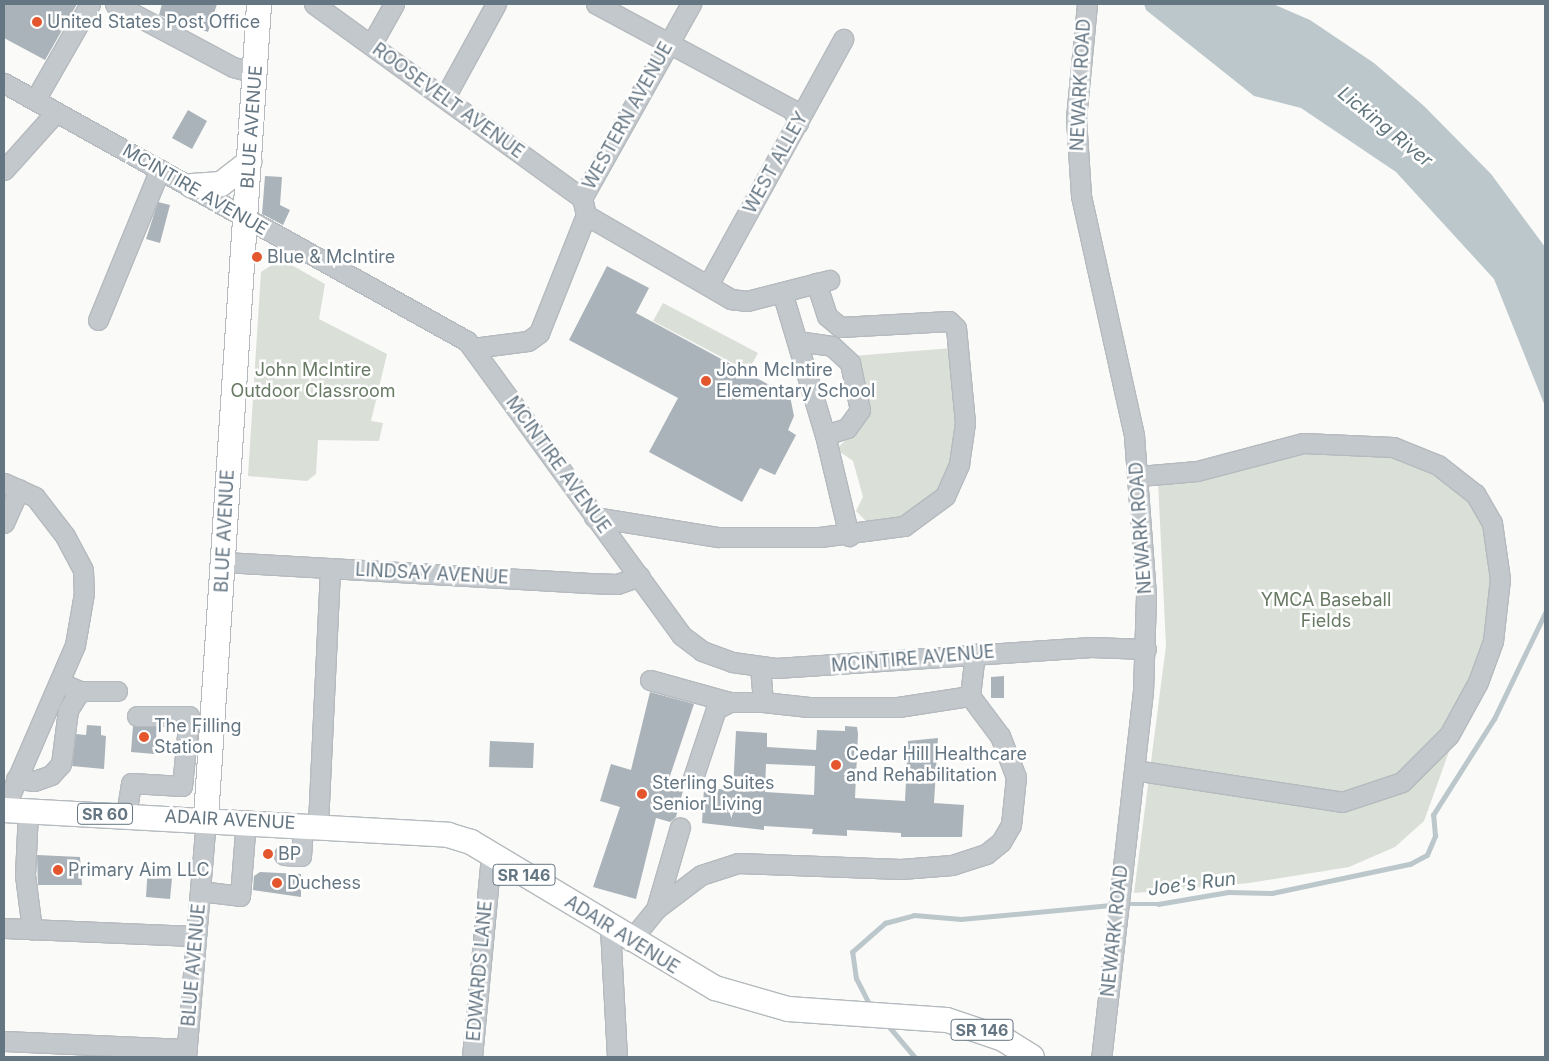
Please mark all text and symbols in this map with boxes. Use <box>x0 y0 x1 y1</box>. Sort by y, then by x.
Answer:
place label: United States Post Office <box>47 11 260 33</box>
marker: United States Post Office <box>31 16 43 28</box>
street label: NEWARK ROAD <box>1067 18 1095 152</box>
street label: ROOSEVELT AVENUE <box>368 39 528 163</box>
street label: WESTERN AVENUE <box>579 39 677 193</box>
street label: BLUE AVENUE <box>237 65 267 189</box>
water label: Licking River <box>1333 82 1437 172</box>
street label: WEST ALLEY <box>739 109 813 217</box>
street label: MCINTIRE AVENUE <box>119 140 271 240</box>
place label: Blue & McIntire <box>267 246 395 268</box>
marker: Blue & McIntire <box>251 251 263 263</box>
park label: John McIntire Outdoor Classroom <box>230 360 396 402</box>
place label: John McIntire Elementary School <box>716 360 875 402</box>
marker: John McIntire Elementary School <box>700 375 712 387</box>
street label: MCINTIRE AVENUE <box>501 392 615 538</box>
street label: NEWARK ROAD <box>1126 461 1156 595</box>
street label: BLUE AVENUE <box>211 469 239 593</box>
street label: LINDSAY AVENUE <box>355 559 509 589</box>
park label: YMCA Baseball Fields <box>1261 590 1391 632</box>
street label: MCINTIRE AVENUE <box>830 641 996 677</box>
place label: The Filling Station <box>154 716 242 759</box>
marker: The Filling Station <box>138 731 150 743</box>
place label: Cedar Hill Healthcare and Rehabilitation <box>846 744 1027 786</box>
marker: Cedar Hill Healthcare and Rehabilitation <box>830 759 842 771</box>
place label: Sterling Suites Senior Living <box>652 773 775 816</box>
marker: Sterling Suites Senior Living <box>636 788 648 800</box>
road number: SR 60 <box>76 801 134 828</box>
street label: ADAIR AVENUE <box>164 806 296 834</box>
place label: BP <box>278 843 301 865</box>
marker: BP <box>262 848 274 860</box>
place label: Primary Aim LLC <box>68 859 210 881</box>
road number: SR 146 <box>492 862 556 888</box>
marker: Primary Aim LLC <box>52 864 64 876</box>
street label: NEWARK ROAD <box>1097 864 1133 998</box>
water label: Joe's Run <box>1147 867 1237 901</box>
place label: Duchess <box>287 872 361 894</box>
marker: Duchess <box>271 877 283 889</box>
street label: ADAIR AVENUE <box>561 891 683 979</box>
street label: EDWARDS LANE <box>463 900 497 1042</box>
street label: BLUE AVENUE <box>178 903 210 1027</box>
road number: SR 146 <box>950 1016 1014 1044</box>

